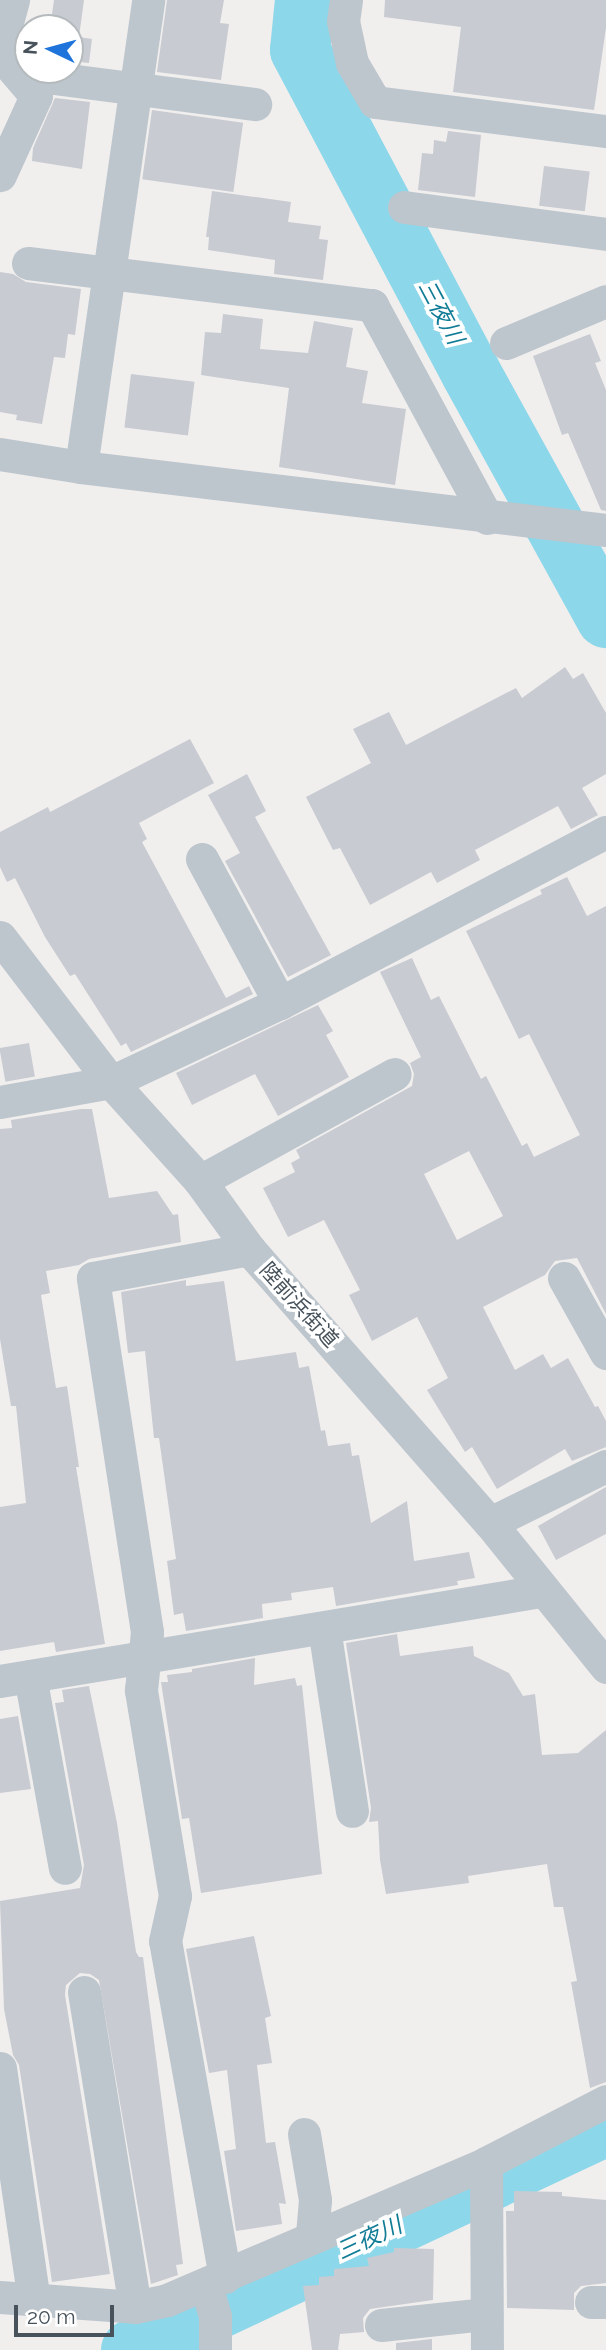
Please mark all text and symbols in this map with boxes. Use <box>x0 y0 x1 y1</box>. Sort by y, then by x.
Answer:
north arrow <box>14 14 84 84</box>
text: N <box>18 39 42 56</box>
water label: 三夜川 <box>413 275 469 349</box>
street label: 陸前浜街道 <box>255 1258 343 1352</box>
water label: 三夜川 <box>332 2211 406 2265</box>
scale bar <box>18 2290 117 2334</box>
text: 20 m <box>27 2304 75 2329</box>

